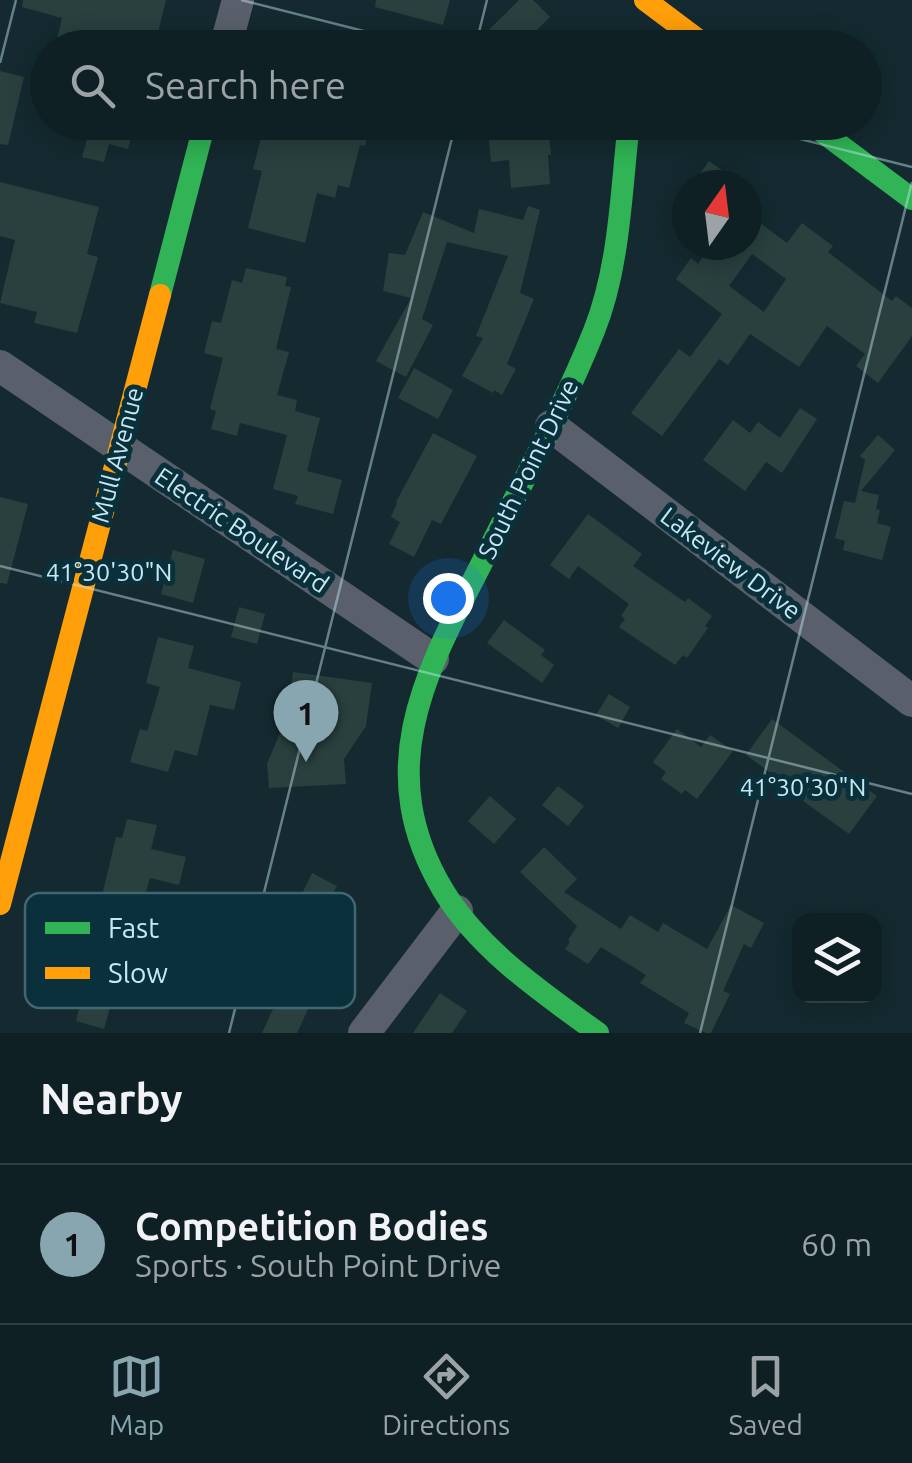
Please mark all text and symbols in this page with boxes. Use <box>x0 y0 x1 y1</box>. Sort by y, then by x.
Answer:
search box <box>30 30 882 140</box>
icon: search <box>65 58 120 113</box>
text: Search here <box>145 64 346 106</box>
north arrow <box>672 170 762 260</box>
street label: South Point Drive <box>472 375 584 563</box>
street label: Mull Avenue <box>85 384 149 526</box>
street label: Electric Boulevard <box>150 462 334 598</box>
street label: Lakeview Drive <box>656 501 806 625</box>
text: 41°30'30"N <box>46 558 172 586</box>
your location <box>423 573 474 624</box>
pin: 1 <box>274 680 338 762</box>
text: 41°30'30"N <box>740 773 866 801</box>
legend <box>25 893 355 1008</box>
text: Fast <box>108 912 159 943</box>
map controls <box>792 913 882 1003</box>
button: layers <box>792 913 882 1003</box>
text: Slow <box>108 957 168 988</box>
text: Nearby <box>40 1075 183 1122</box>
text: Competition Bodies <box>135 1205 488 1247</box>
text: 1 <box>63 1226 82 1262</box>
text: 60 m <box>801 1226 872 1262</box>
text: Sports · South Point Drive <box>135 1247 501 1283</box>
tab: Map <box>109 1349 164 1440</box>
tab: Directions <box>382 1349 510 1440</box>
tab: Saved <box>728 1349 803 1440</box>

